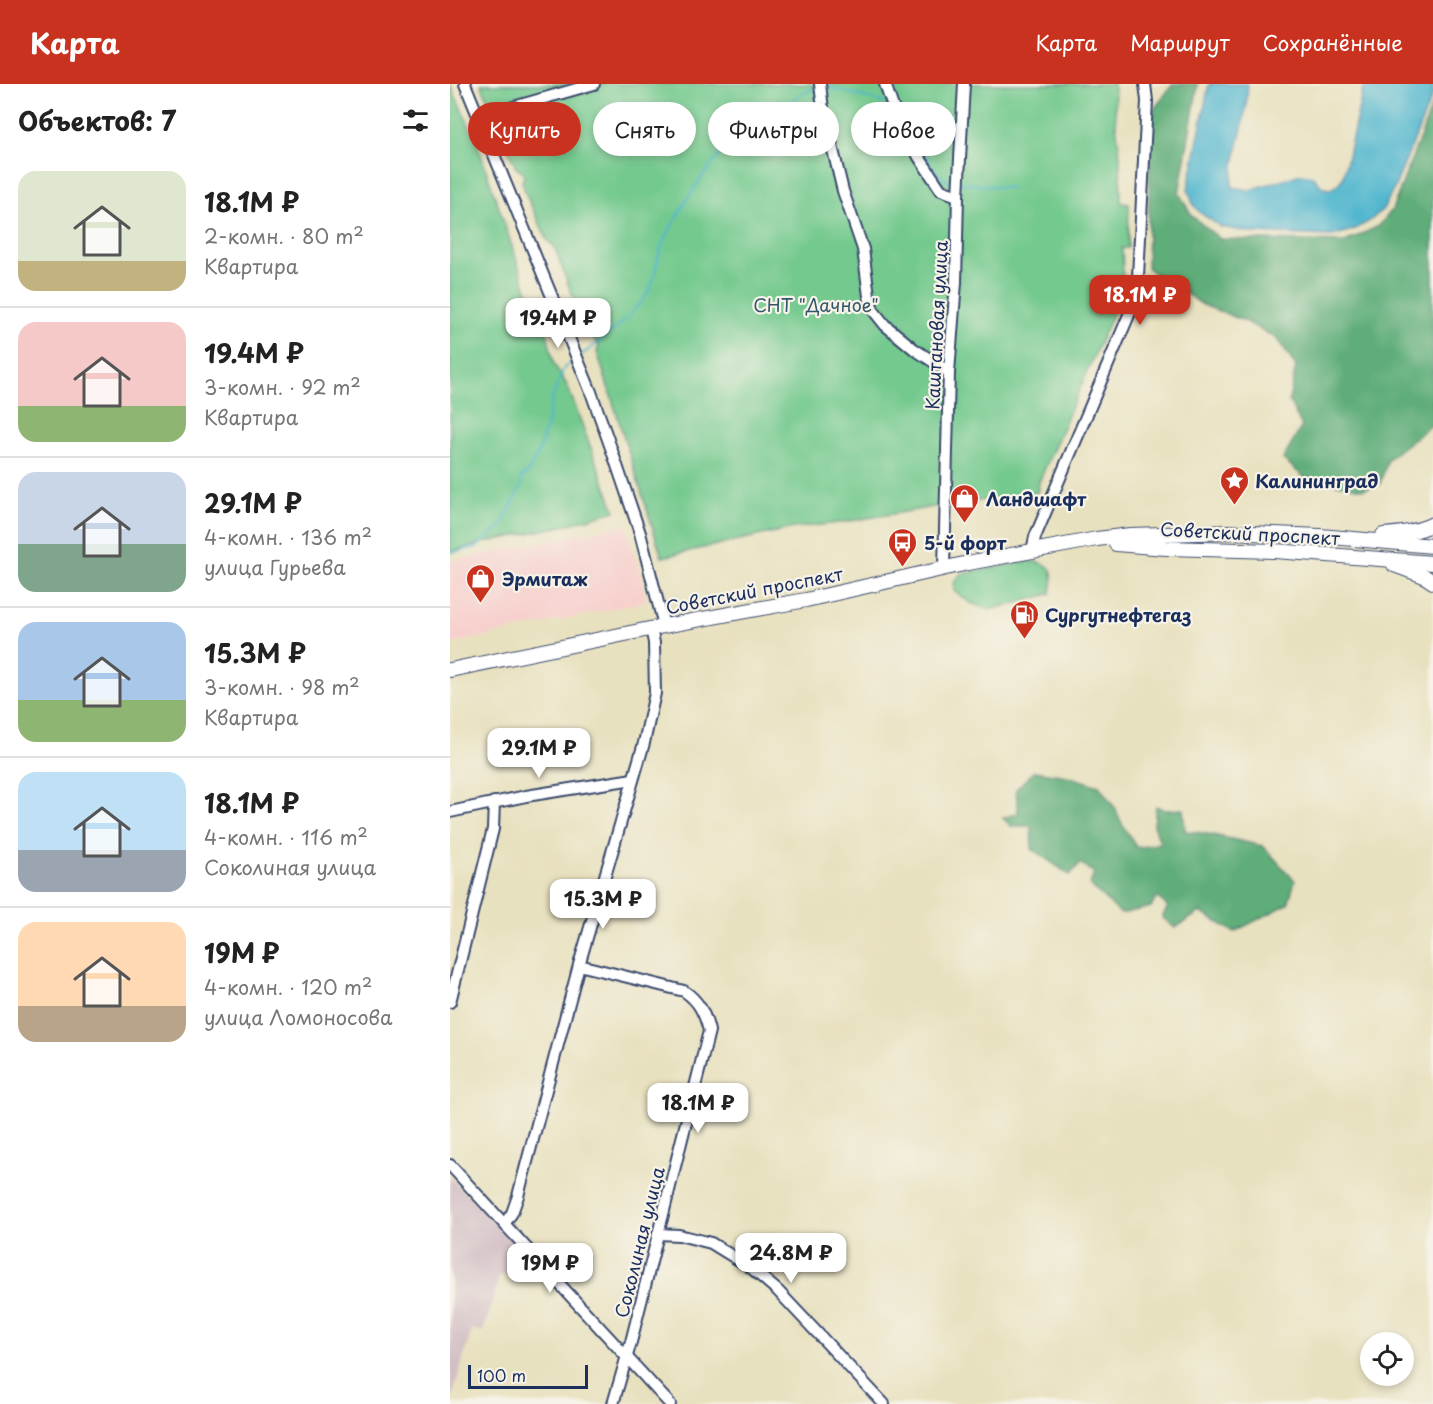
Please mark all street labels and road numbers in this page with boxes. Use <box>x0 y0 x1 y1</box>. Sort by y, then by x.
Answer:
street label: Каштановая улица <box>918 239 954 410</box>
street label: Советский проспект <box>1159 515 1341 551</box>
street label: Советский проспект <box>663 560 845 620</box>
street label: Соколиная улица <box>607 1163 671 1320</box>

